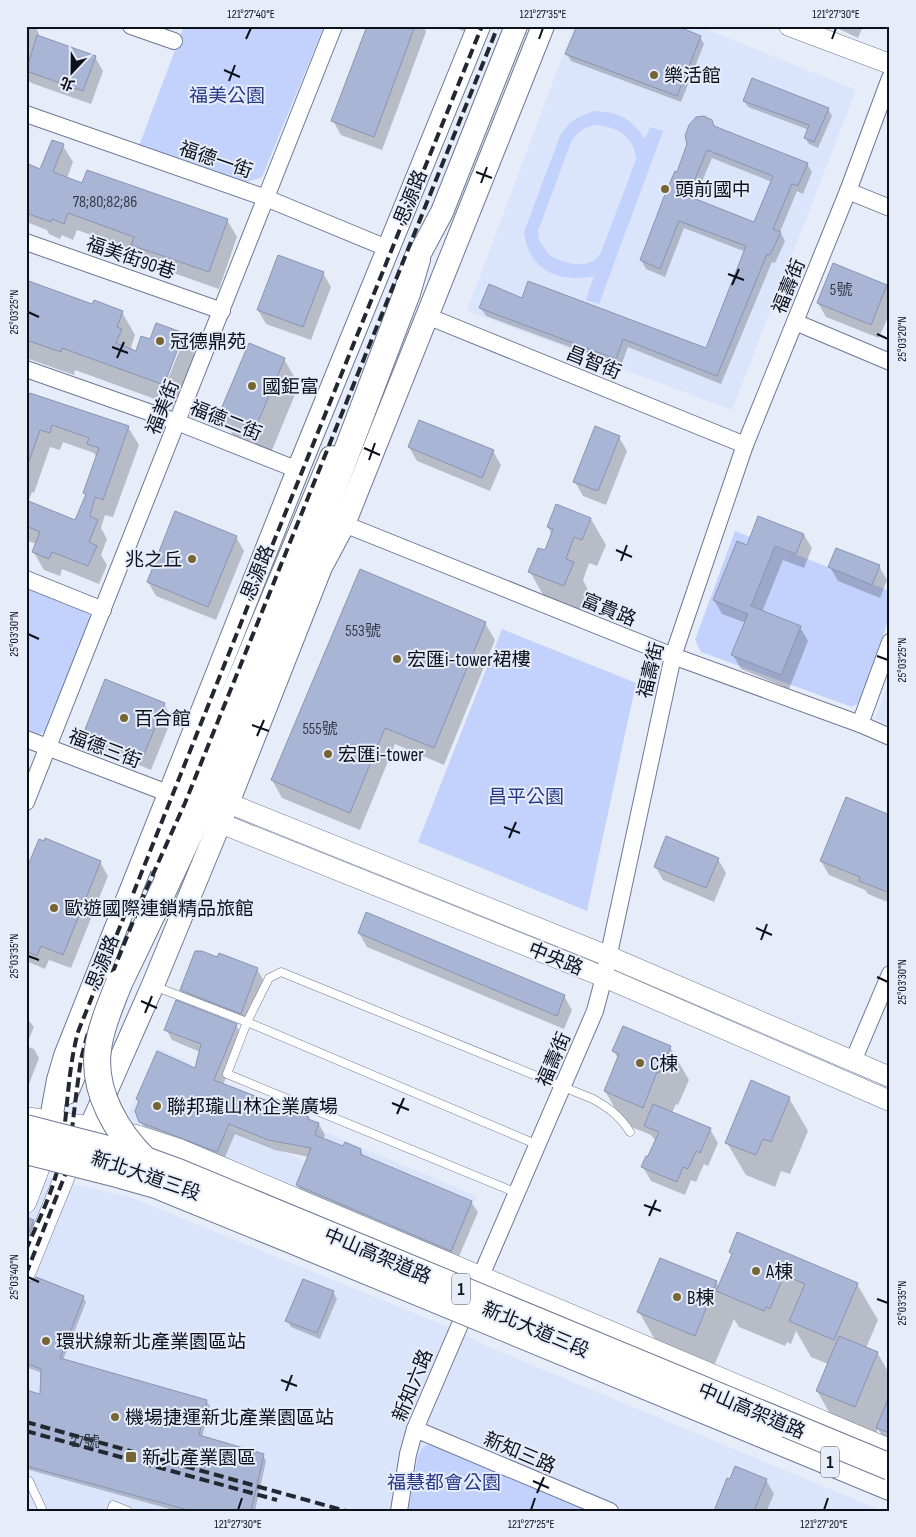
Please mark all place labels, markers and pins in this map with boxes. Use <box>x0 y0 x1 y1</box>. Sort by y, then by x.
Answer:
place label: 樂活館 <box>664 65 721 88</box>
marker: 樂活館 <box>648 69 660 81</box>
place label: 頭前國中 <box>675 179 751 202</box>
marker: 頭前國中 <box>659 183 671 195</box>
place label: 冠德鼎苑 <box>170 331 246 354</box>
marker: 冠德鼎苑 <box>154 335 166 347</box>
place label: 國鉅富 <box>262 376 319 399</box>
marker: 國鉅富 <box>246 380 258 392</box>
place label: 兆之丘 <box>125 549 182 572</box>
marker: 兆之丘 <box>186 553 198 565</box>
place label: 宏匯i-tower裙樓 <box>407 649 531 672</box>
marker: 宏匯i-tower裙樓 <box>391 653 403 665</box>
place label: 百合館 <box>134 708 191 731</box>
marker: 百合館 <box>118 712 130 724</box>
place label: 宏匯i-tower <box>338 744 424 767</box>
marker: 宏匯i-tower <box>322 748 334 760</box>
place label: 歐遊國際連鎖精品旅館 <box>64 898 254 921</box>
marker: 歐遊國際連鎖精品旅館 <box>48 902 60 914</box>
place label: C棟 <box>650 1053 678 1076</box>
marker: C棟 <box>634 1057 646 1069</box>
place label: 聯邦瓏山林企業廣場 <box>167 1096 338 1119</box>
marker: 聯邦瓏山林企業廣場 <box>151 1100 163 1112</box>
place label: A棟 <box>765 1261 793 1284</box>
marker: A棟 <box>750 1265 762 1277</box>
place label: B棟 <box>687 1287 714 1310</box>
marker: B棟 <box>671 1291 683 1303</box>
place label: 環狀線新北產業園區站 <box>56 1331 246 1354</box>
marker: 環狀線新北產業園區站 <box>40 1335 52 1347</box>
place label: 機場捷運新北產業園區站 <box>125 1407 334 1430</box>
marker: 機場捷運新北產業園區站 <box>109 1411 121 1423</box>
place label: 新北產業園區 <box>142 1447 256 1470</box>
marker: 新北產業園區 <box>124 1450 138 1464</box>

